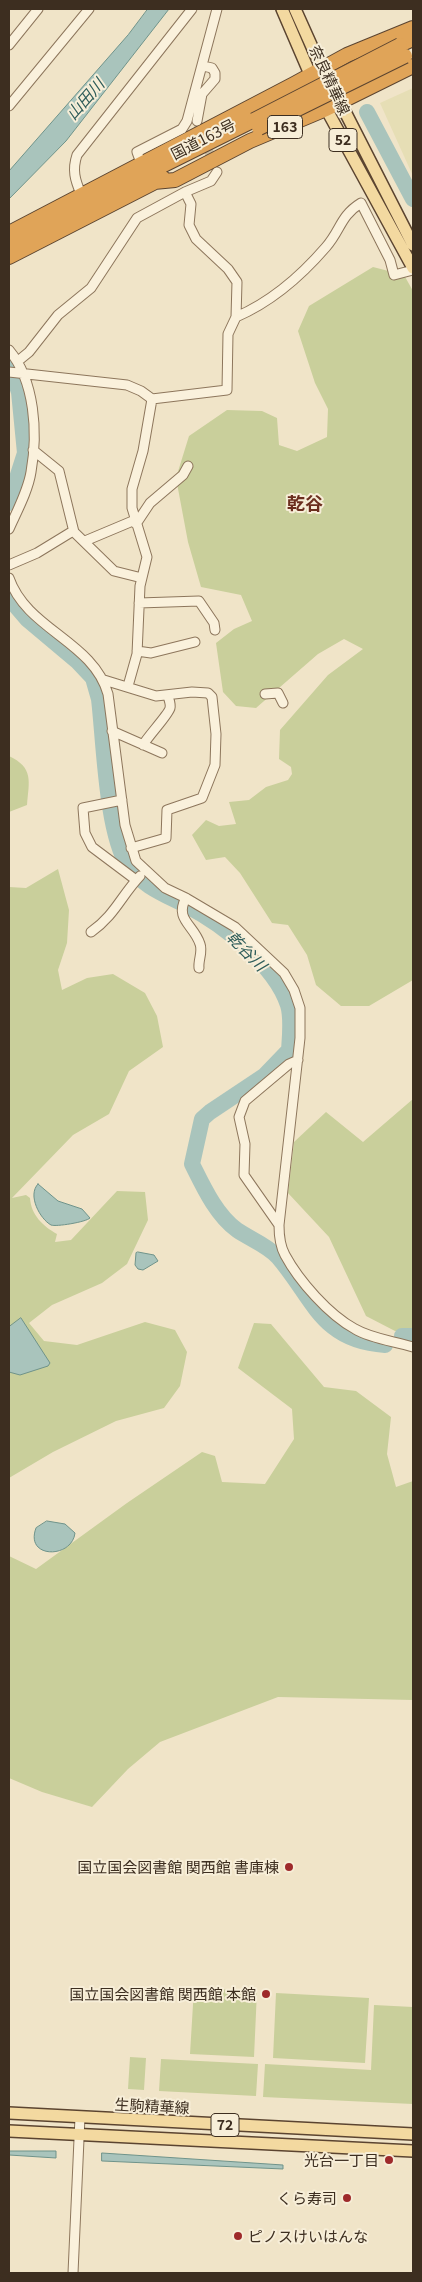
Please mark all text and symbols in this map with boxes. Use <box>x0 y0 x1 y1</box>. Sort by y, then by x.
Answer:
street label: 奈良精華線 <box>306 42 354 118</box>
water label: 山田川 <box>62 75 108 123</box>
street label: 国道163号 <box>168 115 238 163</box>
road number: 163 <box>268 115 302 138</box>
road number: 52 <box>329 128 357 152</box>
district label: 乾谷 <box>287 492 323 514</box>
water label: 乾谷川 <box>223 927 271 975</box>
place label: 国立国会図書館 関西館 書庫棟 <box>77 1858 279 1876</box>
marker: 国立国会図書館 関西館 書庫棟 <box>283 1861 295 1873</box>
place label: 国立国会図書館 関西館 本館 <box>69 1985 256 2003</box>
marker: 国立国会図書館 関西館 本館 <box>260 1988 272 2000</box>
street label: 生駒精華線 <box>114 2095 190 2117</box>
road number: 72 <box>211 2114 239 2136</box>
place label: 光台一丁目 <box>304 2151 379 2169</box>
marker: 光台一丁目 <box>383 2154 395 2166</box>
place label: くら寿司 <box>277 2189 337 2207</box>
marker: くら寿司 <box>341 2192 353 2204</box>
place label: ピノスけいはんな <box>248 2227 368 2245</box>
marker: ピノスけいはんな <box>232 2230 244 2242</box>

